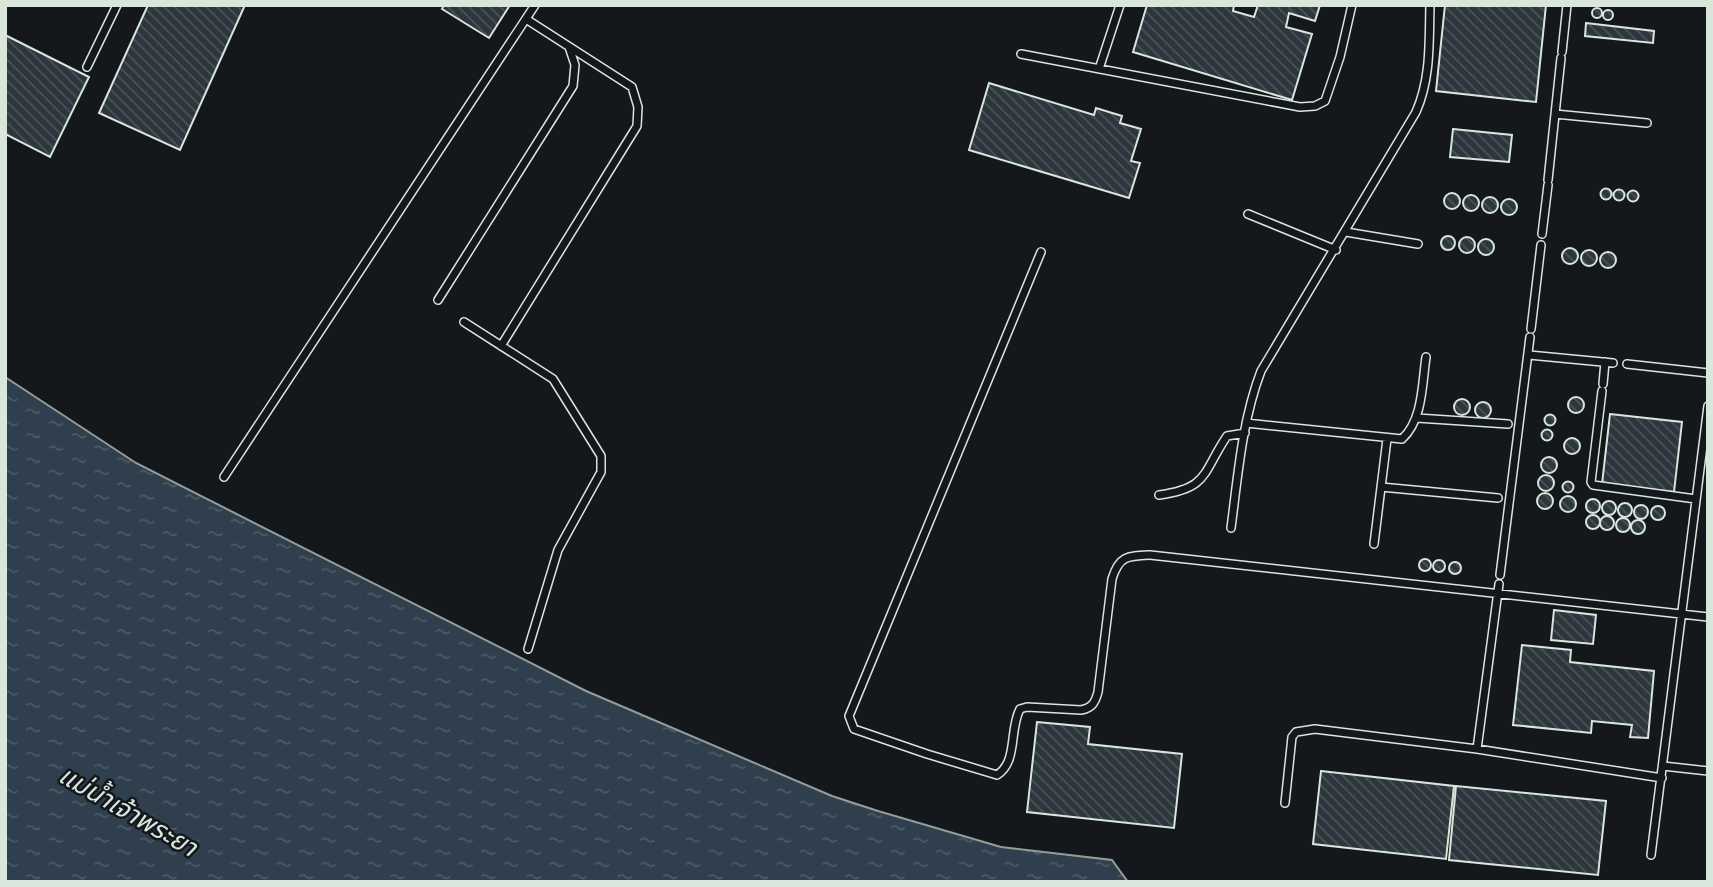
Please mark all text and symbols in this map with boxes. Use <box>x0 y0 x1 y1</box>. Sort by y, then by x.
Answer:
water label: แม่น้ำเจ้าพระยา <box>53 757 205 865</box>

